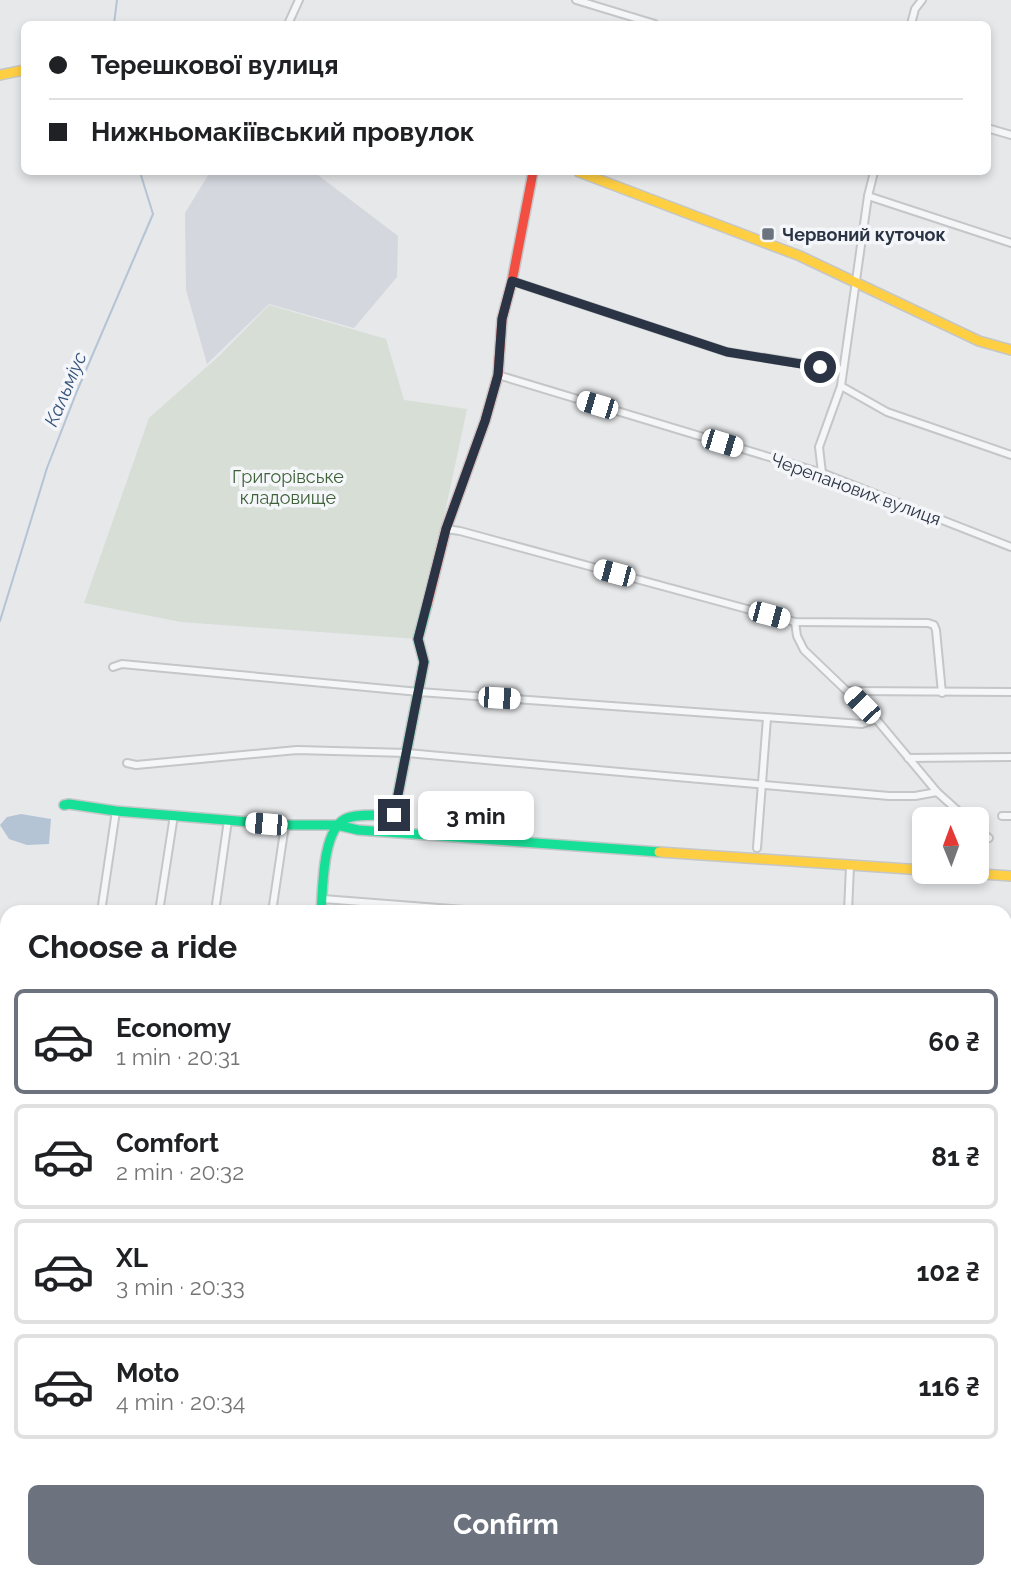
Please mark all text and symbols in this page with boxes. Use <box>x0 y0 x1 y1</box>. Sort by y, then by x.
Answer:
text: Терешкової вулиця <box>91 50 339 80</box>
text: Нижньомакіївський провулок <box>91 117 475 147</box>
place label: Червоний куточок <box>782 224 946 245</box>
marker: Червоний куточок <box>760 226 776 242</box>
water label: Кальміус <box>40 349 90 429</box>
route start <box>804 351 836 383</box>
car <box>574 389 621 421</box>
car <box>699 427 746 459</box>
street label: Черепанових вулиця <box>768 449 944 529</box>
park label: Григорівське кладовище <box>232 466 344 508</box>
car <box>591 557 638 589</box>
car <box>746 599 793 631</box>
car <box>840 683 885 727</box>
car <box>478 686 521 710</box>
callout: 3 min <box>418 790 534 840</box>
route end <box>378 799 410 831</box>
text: 3 min <box>446 802 506 829</box>
north arrow <box>912 807 989 884</box>
map controls <box>912 807 989 884</box>
car <box>245 812 288 836</box>
text: Choose a ride <box>28 928 237 965</box>
icon: car <box>32 1010 95 1073</box>
text: Economy <box>116 1013 231 1043</box>
text: 60 ₴ <box>928 1027 980 1057</box>
text: 1 min · 20:31 <box>116 1043 240 1070</box>
icon: car <box>32 1125 95 1188</box>
text: Comfort <box>116 1128 219 1158</box>
text: 81 ₴ <box>931 1142 980 1172</box>
text: 2 min · 20:32 <box>116 1158 244 1185</box>
icon: car <box>32 1240 95 1303</box>
text: XL <box>116 1243 148 1273</box>
text: 102 ₴ <box>916 1257 980 1287</box>
text: 3 min · 20:33 <box>116 1273 245 1300</box>
icon: car <box>32 1355 95 1418</box>
text: Moto <box>116 1358 179 1388</box>
text: 116 ₴ <box>918 1372 980 1402</box>
text: 4 min · 20:34 <box>116 1388 245 1415</box>
button: Confirm <box>28 1485 984 1565</box>

